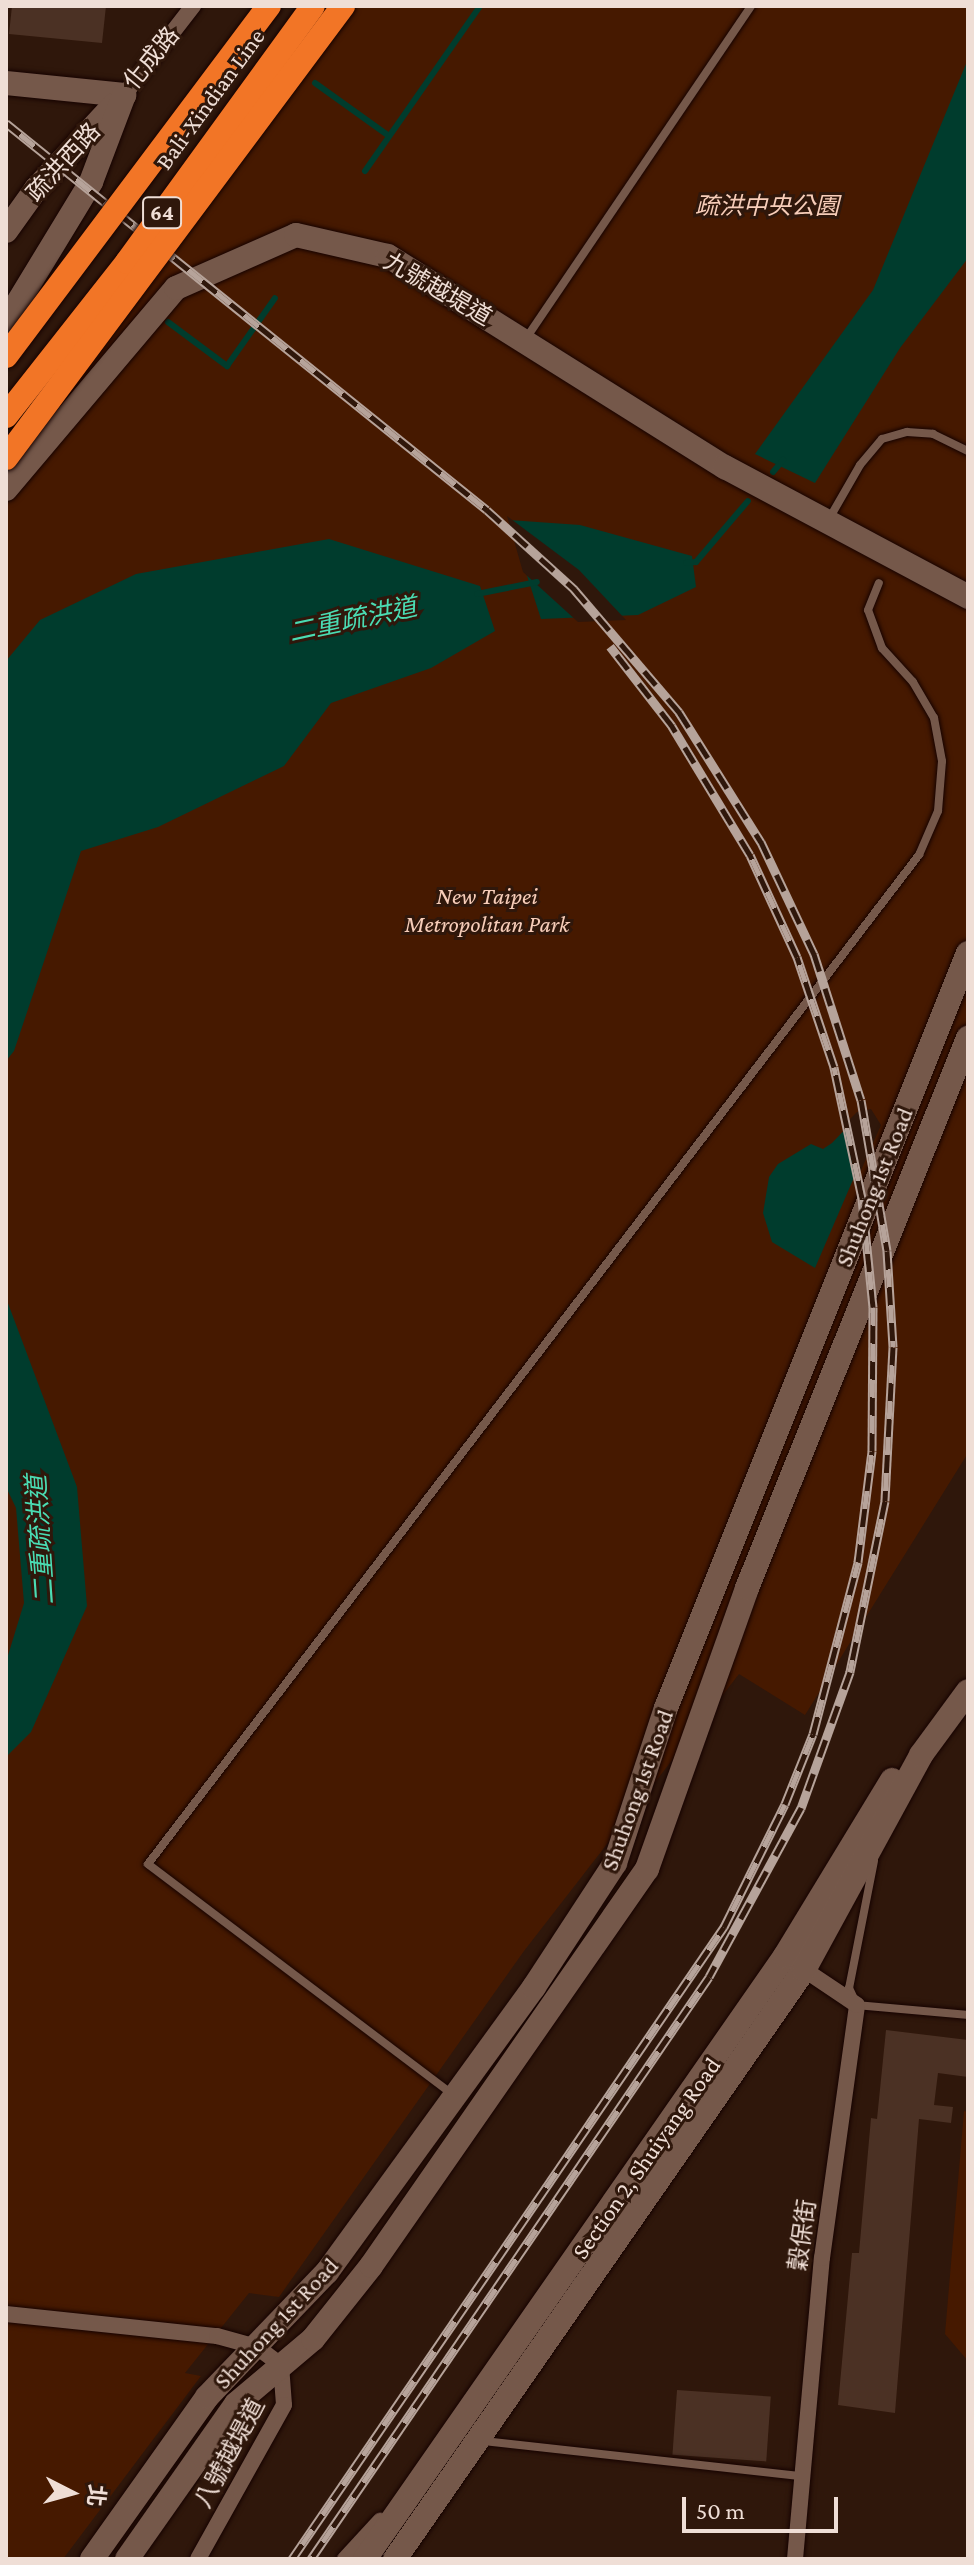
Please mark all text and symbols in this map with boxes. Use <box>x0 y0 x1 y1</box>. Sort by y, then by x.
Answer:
street label: 化成路 <box>117 21 185 95</box>
street label: Bali-Xindian Line <box>149 23 271 175</box>
street label: 疏洪西路 <box>20 117 106 207</box>
park label: 疏洪中央公園 <box>695 192 839 220</box>
road number: 64 <box>142 195 182 231</box>
street label: 九號越堤道 <box>379 247 497 331</box>
water label: 二重疏洪道 <box>286 591 420 649</box>
park label: New Taipei Metropolitan Park <box>405 882 569 938</box>
street label: Shuhong 1st Road <box>829 1103 919 1271</box>
water label: 二重疏洪道 <box>21 1474 61 1606</box>
street label: Shuhong 1st Road <box>595 1706 679 1874</box>
street label: Section 2, Shuiyang Road <box>566 2052 726 2264</box>
street label: 穀保街 <box>783 2197 821 2273</box>
street label: Shuhong 1st Road <box>208 2251 344 2395</box>
street label: 八號越堤道 <box>188 2393 270 2513</box>
north arrow <box>32 2453 112 2533</box>
scale bar <box>686 2481 842 2531</box>
text: 北 <box>83 2483 110 2508</box>
text: 50 m <box>696 2497 745 2524</box>

